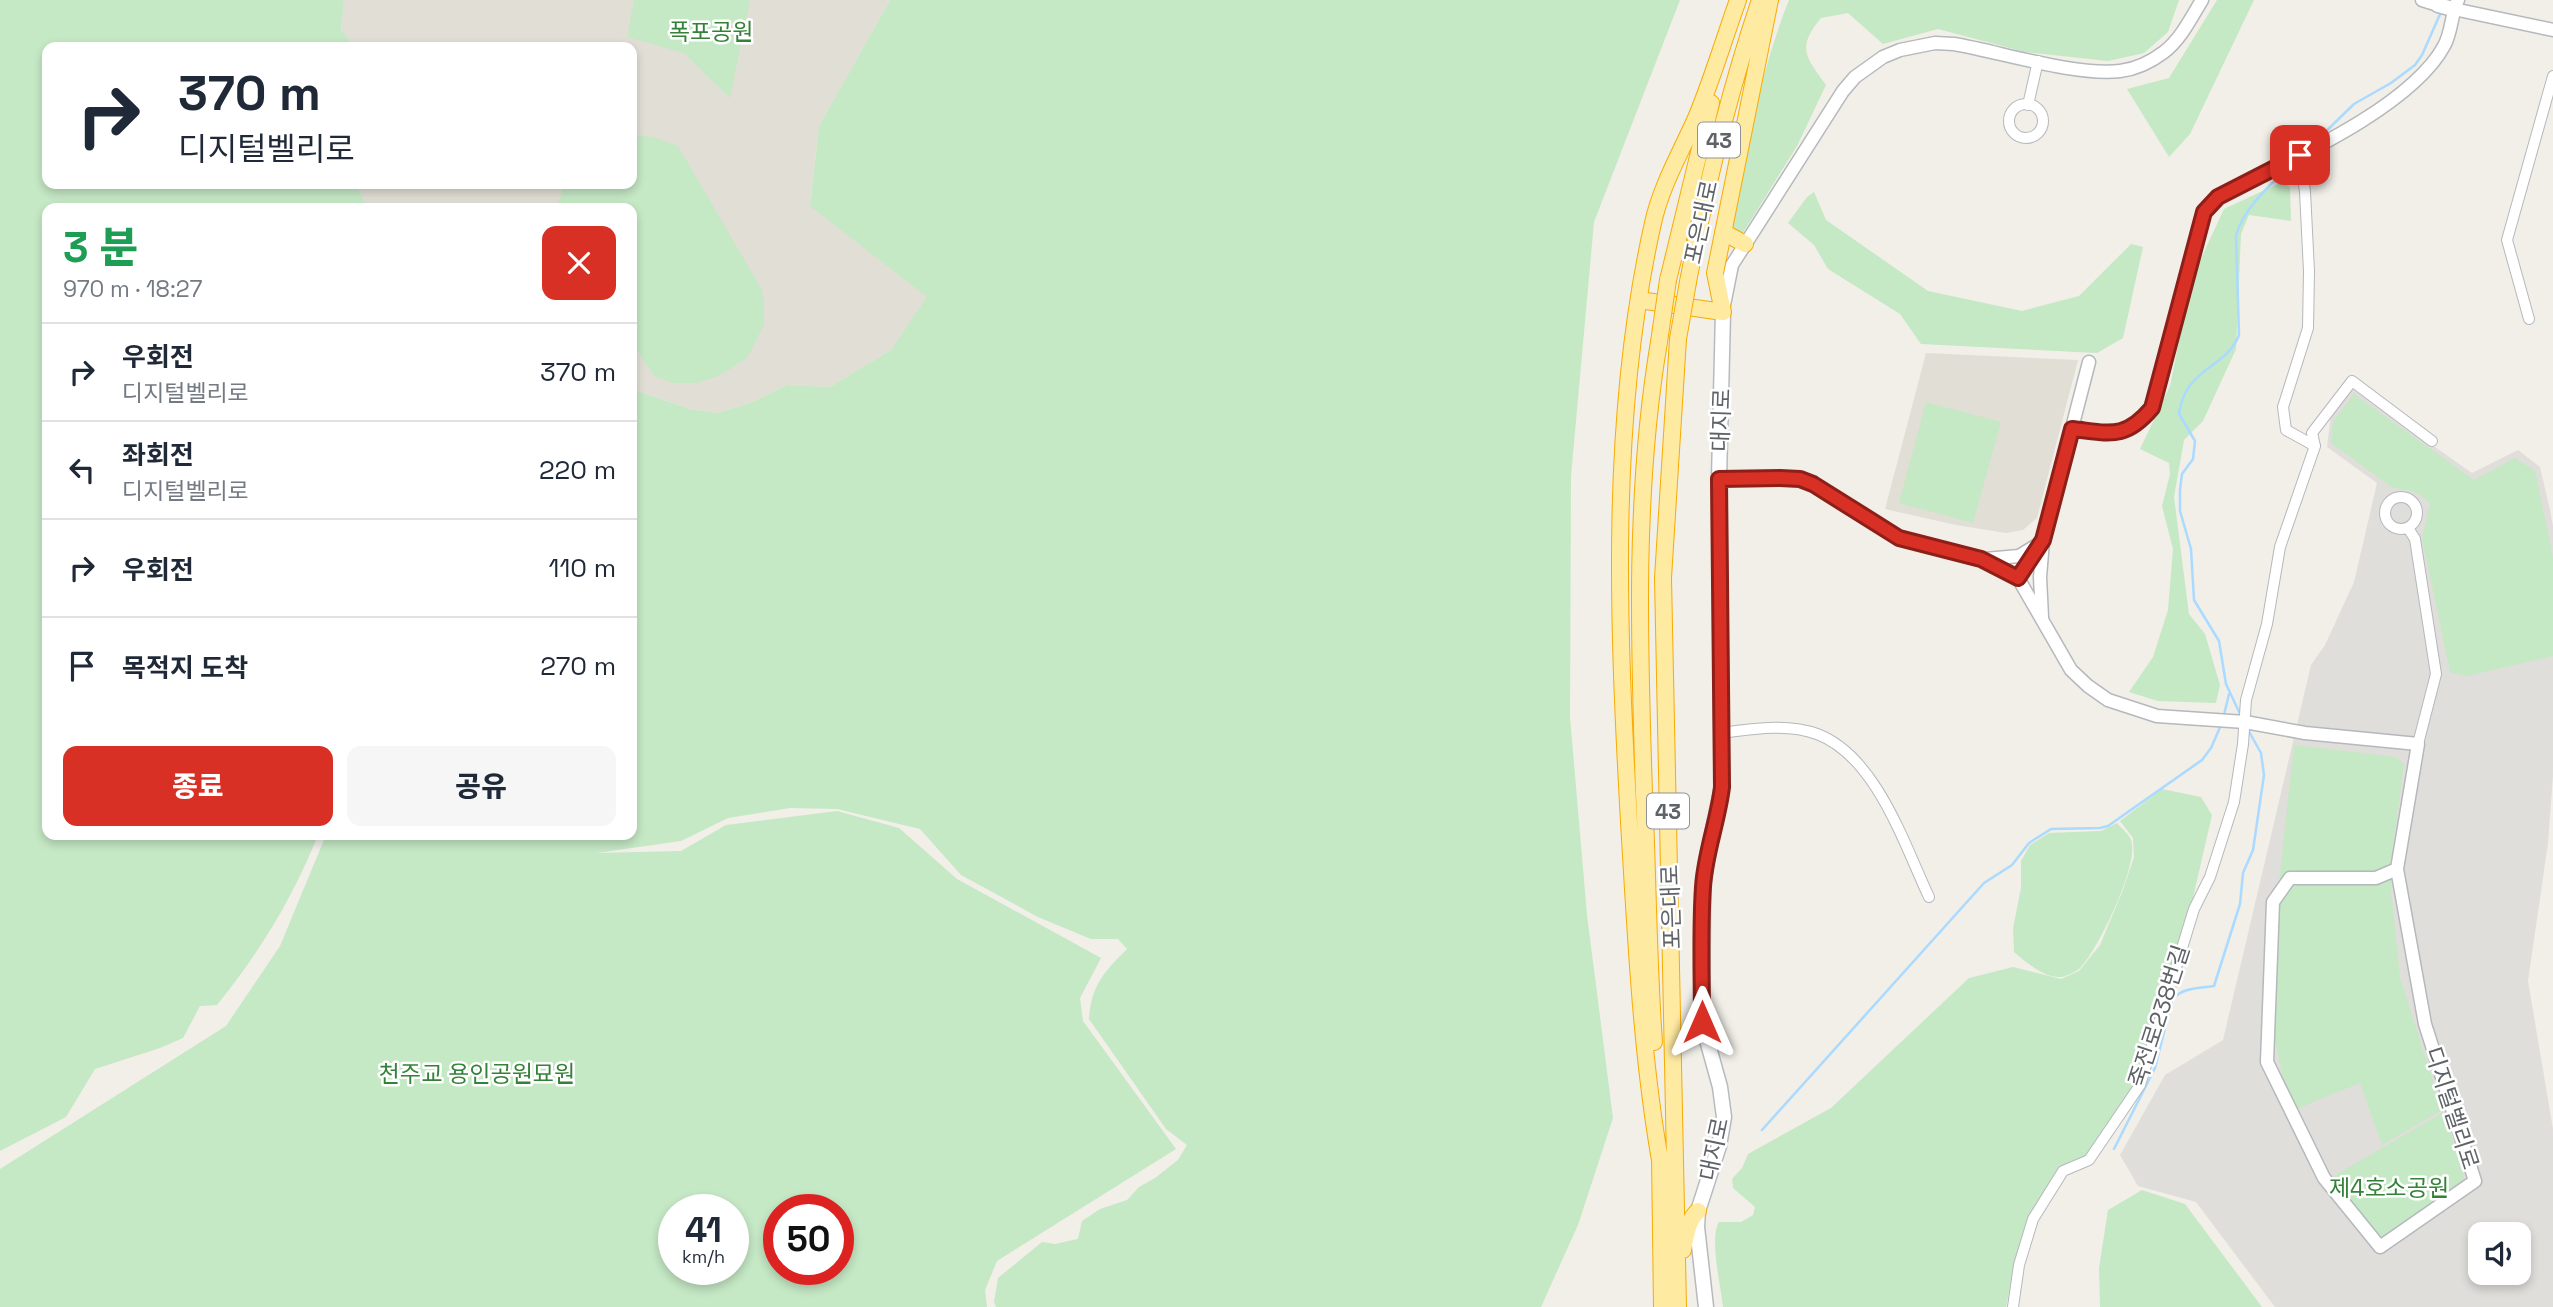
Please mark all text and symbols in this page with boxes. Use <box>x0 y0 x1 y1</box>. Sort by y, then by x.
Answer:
park label: 폭포공원 <box>669 17 753 47</box>
text: 370 m <box>178 62 321 124</box>
icon: right <box>63 70 154 161</box>
road number: 43 <box>1698 122 1740 158</box>
pin <box>2270 125 2330 185</box>
text: 디지털벨리로 <box>178 129 355 169</box>
icon: arrive <box>2281 136 2319 174</box>
street label: 포은대로 <box>1678 177 1724 267</box>
text: 3 분 <box>63 221 138 274</box>
button: close <box>542 226 616 300</box>
text: 970 m · 18:27 <box>63 274 202 304</box>
text: 우회전 <box>122 340 194 374</box>
icon: right <box>63 353 101 391</box>
text: 370 m <box>540 355 616 389</box>
text: 디지털벨리로 <box>122 378 249 408</box>
street label: 대지로 <box>1705 388 1737 452</box>
text: 좌회전 <box>122 438 194 472</box>
icon: left <box>63 451 101 489</box>
text: 220 m <box>539 453 616 487</box>
text: 디지털벨리로 <box>122 476 249 506</box>
icon: right <box>63 549 101 587</box>
text: 110 m <box>549 551 616 585</box>
text: 우회전 <box>122 553 194 587</box>
icon: arrive <box>63 647 101 685</box>
text: 270 m <box>540 649 616 683</box>
text: 목적지 도착 <box>122 651 248 685</box>
button: 종료 <box>63 746 333 826</box>
button: 공유 <box>347 746 616 826</box>
road number: 43 <box>1647 794 1689 828</box>
street label: 포은대로 <box>1655 864 1687 950</box>
street label: 죽전로238번길 <box>2122 941 2196 1091</box>
position arrow <box>1665 985 1739 1059</box>
street label: 디지털벨리로 <box>2418 1043 2486 1173</box>
park label: 천주교 용인공원묘원 <box>379 1059 575 1089</box>
street label: 대지로 <box>1693 1115 1735 1183</box>
park label: 제4호소공원 <box>2329 1173 2449 1203</box>
speed limit sign: 50 <box>763 1194 854 1285</box>
text: 41 <box>685 1208 722 1252</box>
map controls <box>2468 1222 2531 1285</box>
button: sound <box>2468 1222 2531 1285</box>
text: km/h <box>682 1245 725 1268</box>

